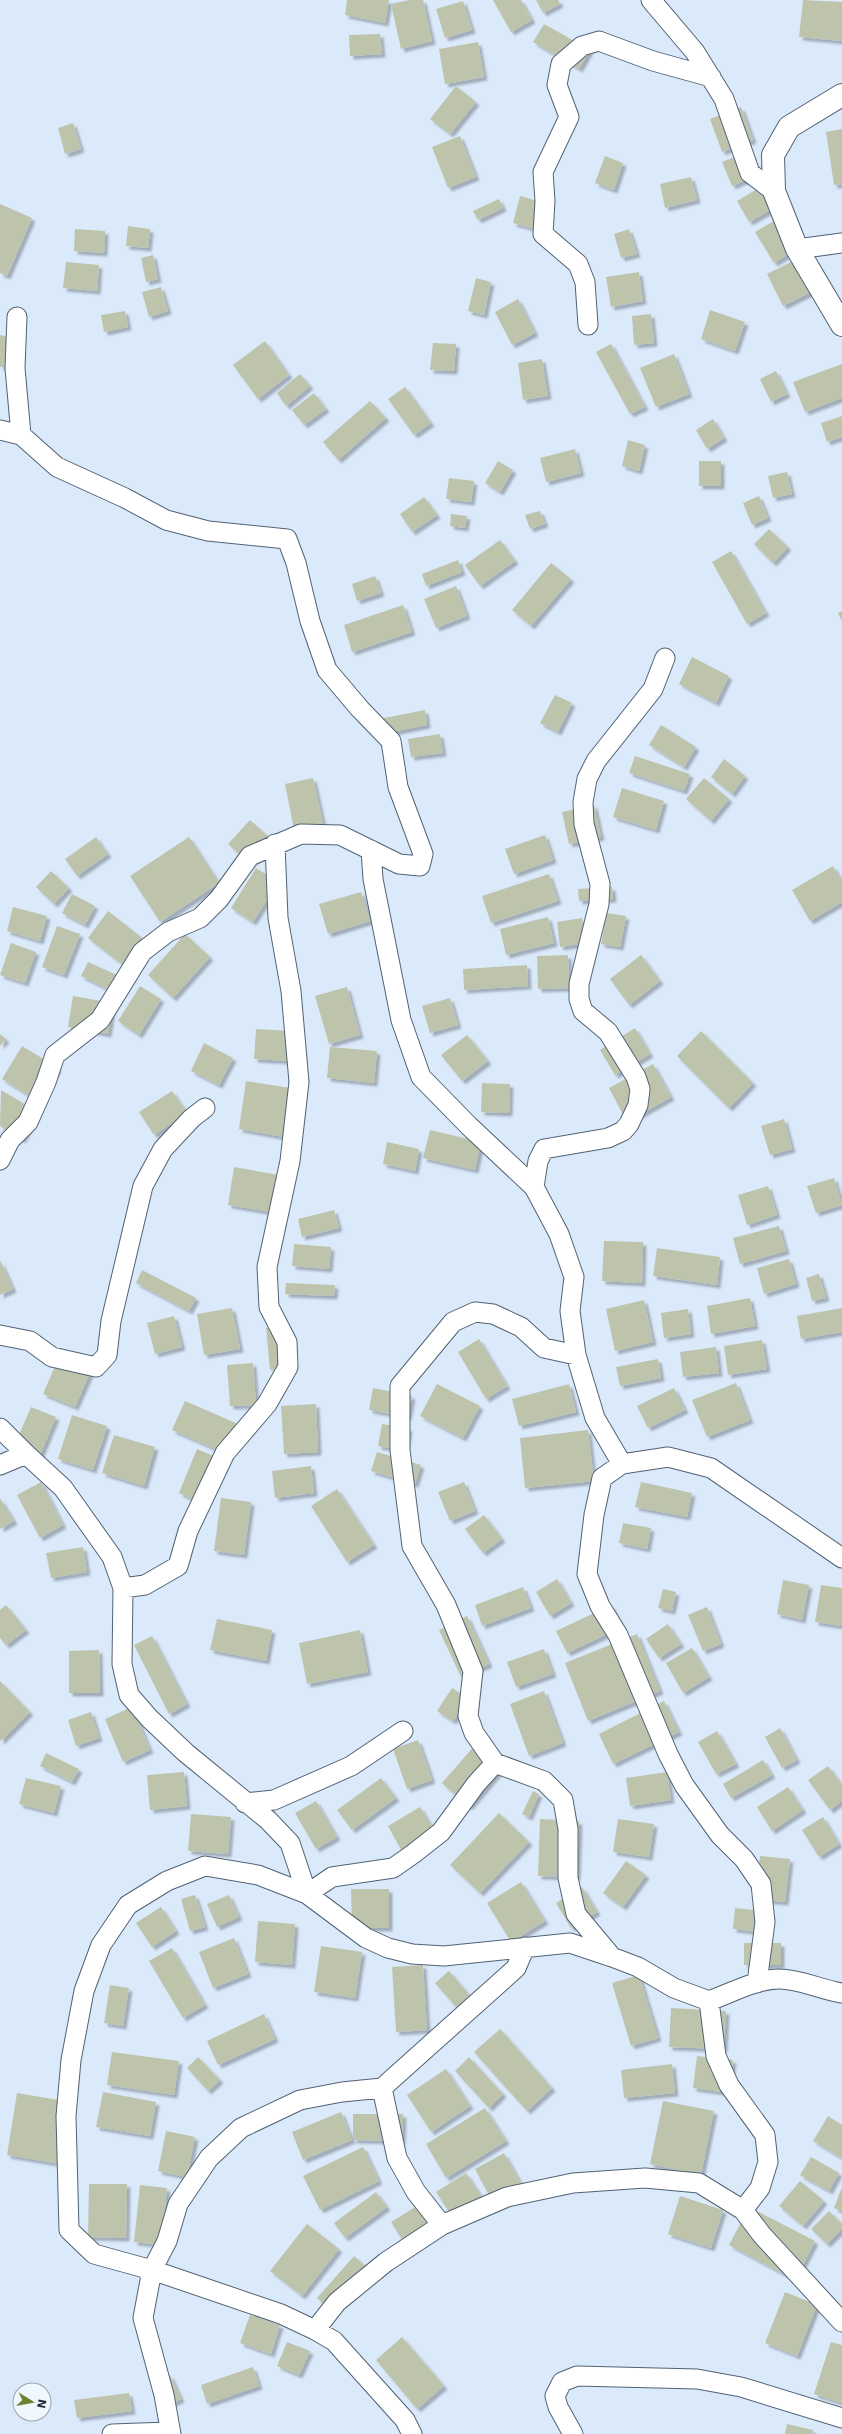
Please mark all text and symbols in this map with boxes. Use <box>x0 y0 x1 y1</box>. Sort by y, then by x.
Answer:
north arrow <box>12 2382 52 2422</box>
text: N <box>34 2398 49 2410</box>

